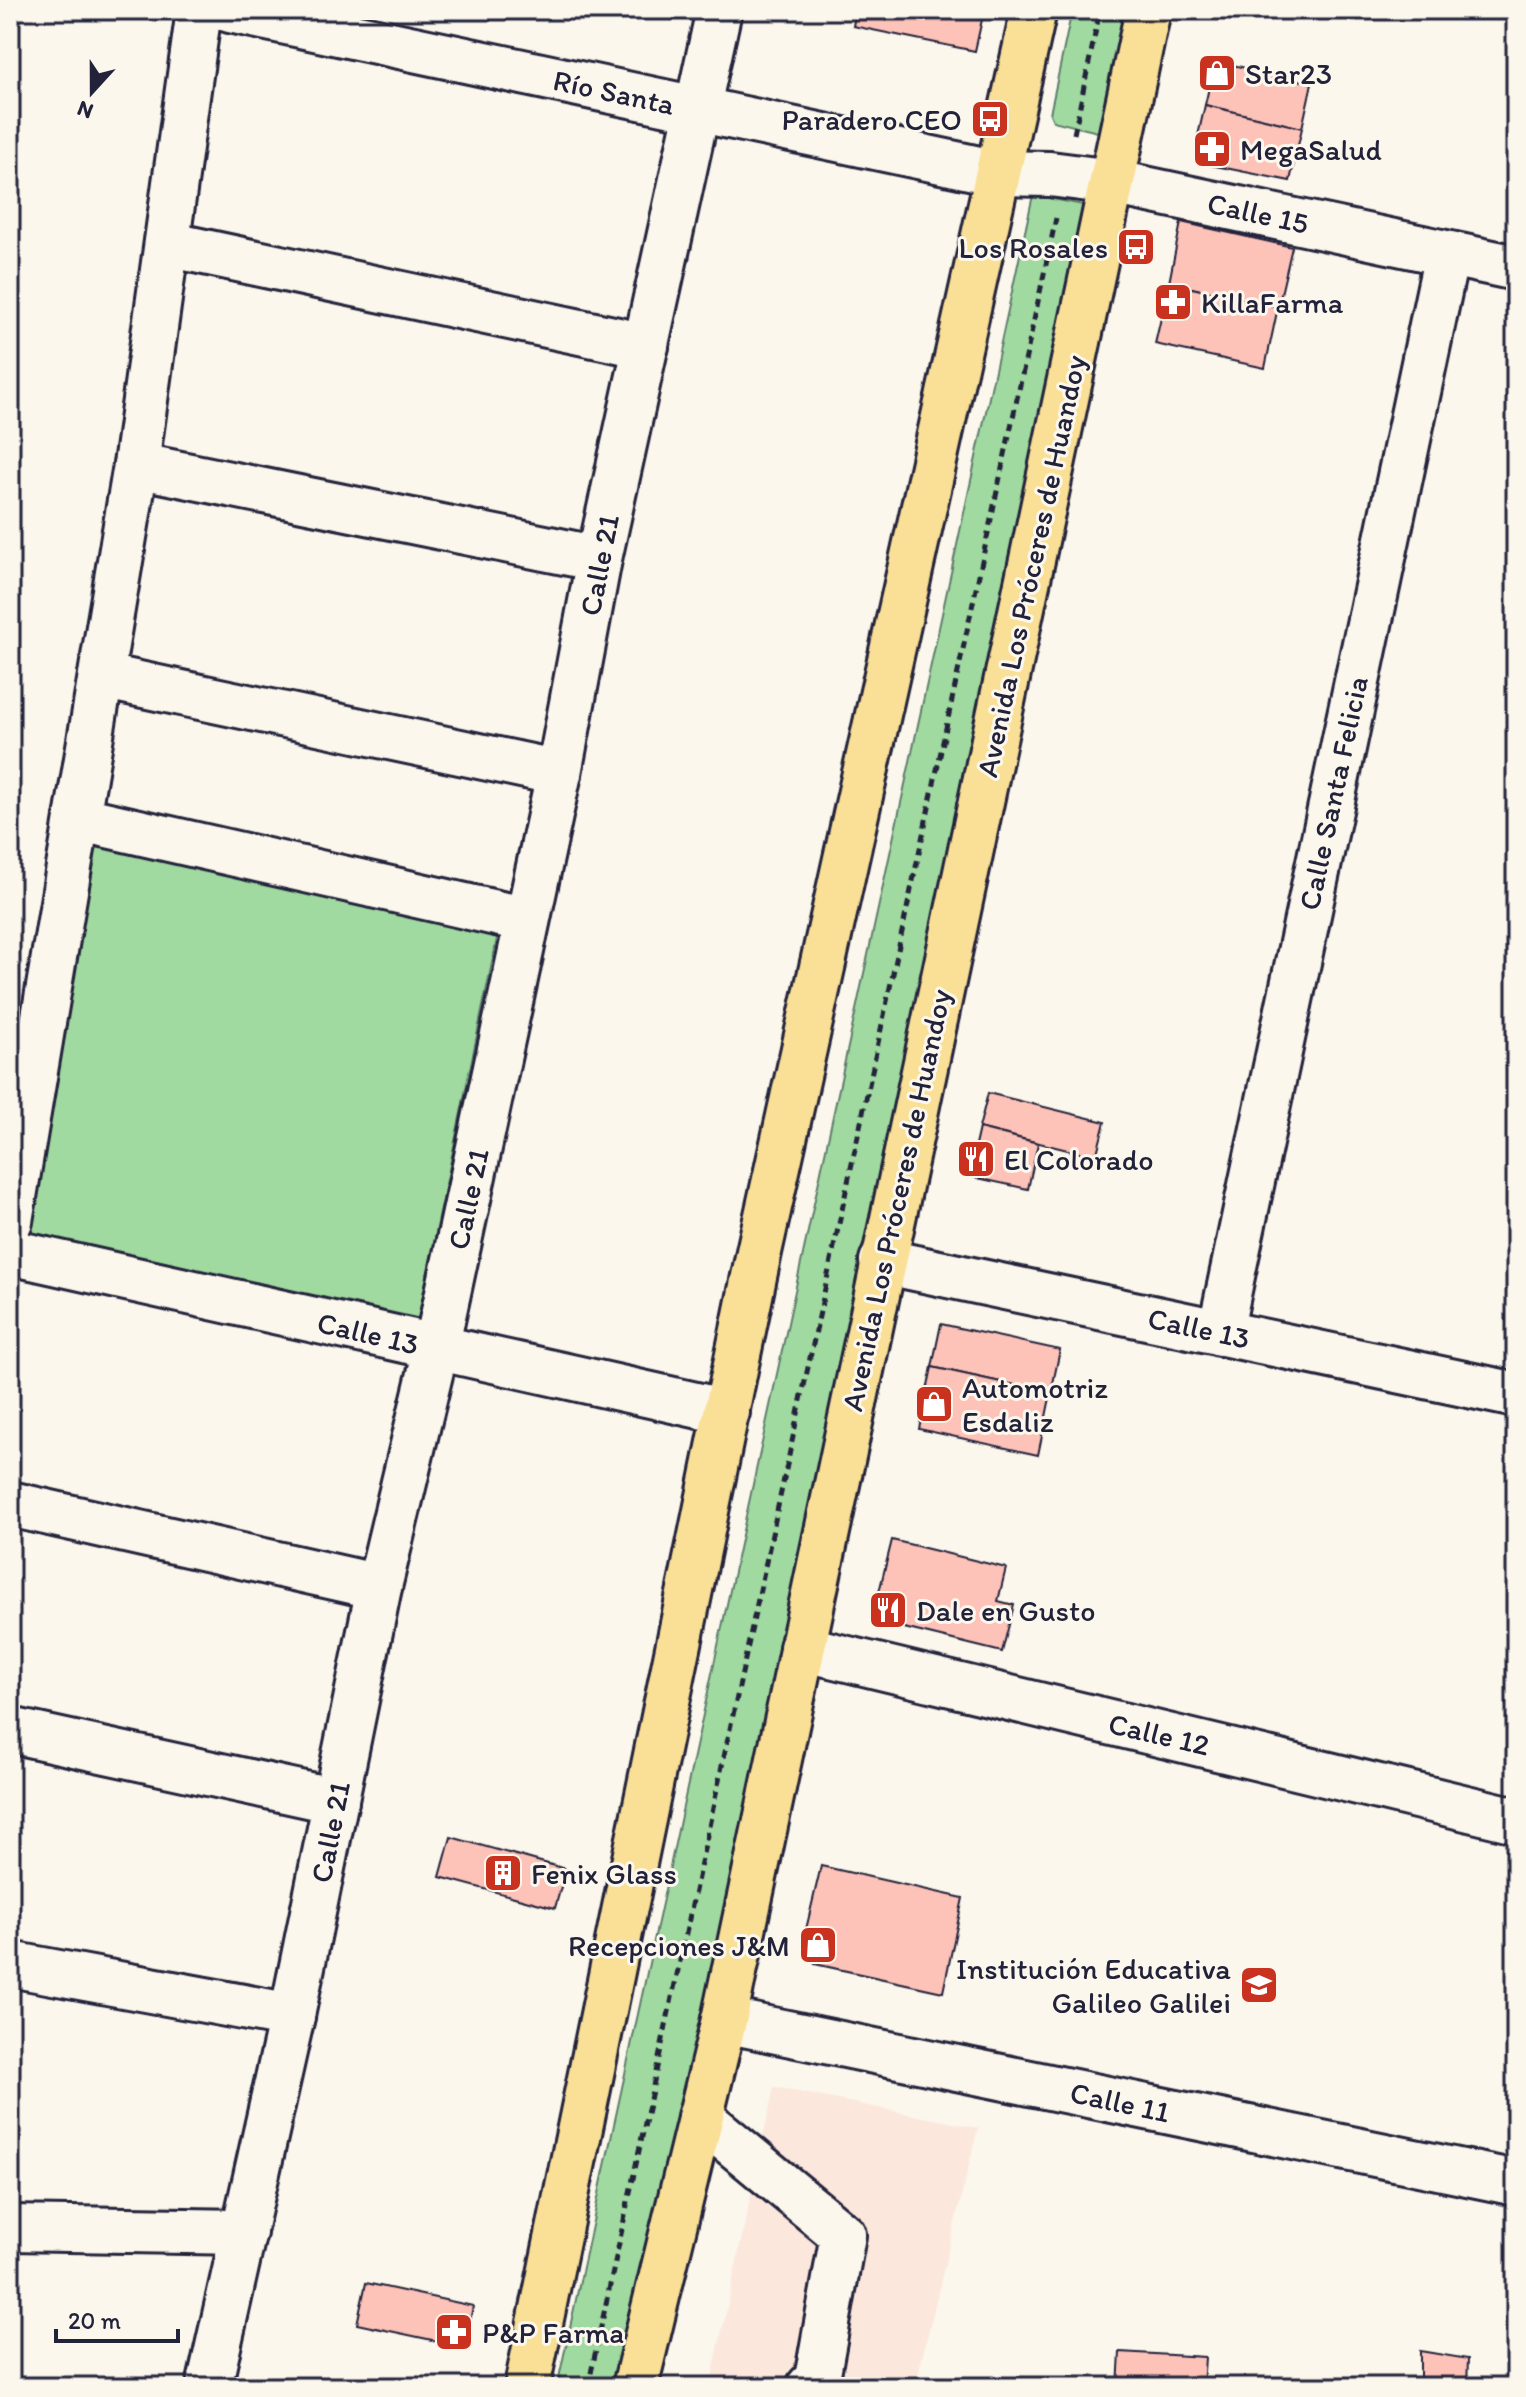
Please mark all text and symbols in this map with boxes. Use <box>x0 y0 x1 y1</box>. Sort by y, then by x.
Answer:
north arrow <box>52 52 132 132</box>
shop icon: Star23 <box>1196 52 1238 94</box>
place label: Star23 <box>1245 55 1332 92</box>
street label: Río Santa <box>550 61 679 123</box>
text: N <box>73 95 97 125</box>
bus stop icon: Paradero CEO <box>969 98 1011 140</box>
place label: Paradero CEO <box>781 101 962 138</box>
pharmacy icon: MegaSalud <box>1191 128 1233 170</box>
place label: MegaSalud <box>1240 131 1382 168</box>
street label: Calle 15 <box>1204 184 1312 242</box>
bus stop icon: Los Rosales <box>1115 226 1157 268</box>
place label: Los Rosales <box>958 229 1108 266</box>
pharmacy icon: KillaFarma <box>1152 281 1194 323</box>
place label: KillaFarma <box>1201 284 1344 321</box>
street label: Avenida Los Próceres de Huandoy <box>968 352 1094 780</box>
street label: Calle 21 <box>571 511 627 619</box>
street label: Calle Santa Felicia <box>1290 672 1376 913</box>
street label: Avenida Los Próceres de Huandoy <box>833 986 959 1414</box>
restaurant icon: El Colorado <box>955 1138 997 1180</box>
place label: El Colorado <box>1004 1141 1154 1178</box>
street label: Calle 21 <box>439 1145 497 1253</box>
street label: Calle 13 <box>1145 1299 1253 1357</box>
street label: Calle 13 <box>314 1303 422 1363</box>
place label: Automotriz Esdaliz <box>962 1369 1108 1440</box>
shop icon: Automotriz Esdaliz <box>913 1383 955 1425</box>
restaurant icon: Dale en Gusto <box>867 1589 909 1631</box>
place label: Dale en Gusto <box>916 1592 1096 1629</box>
street label: Calle 12 <box>1105 1704 1213 1764</box>
street label: Calle 21 <box>302 1778 358 1886</box>
building icon: Fenix Glass <box>482 1852 524 1894</box>
place label: Fenix Glass <box>531 1855 677 1892</box>
shop icon: Recepciones J&M <box>797 1924 839 1966</box>
place label: Recepciones J&M <box>568 1927 790 1964</box>
place label: Institución Educativa Galileo Galilei <box>956 1950 1231 2021</box>
school or university icon: Institución Educativa Galileo Galilei <box>1238 1964 1280 2006</box>
street label: Calle 11 <box>1067 2073 1173 2131</box>
scale bar <box>56 2293 178 2343</box>
text: 20 m <box>68 2306 121 2335</box>
pharmacy icon: P&P Farma <box>433 2311 475 2353</box>
place label: P&P Farma <box>482 2314 624 2351</box>

